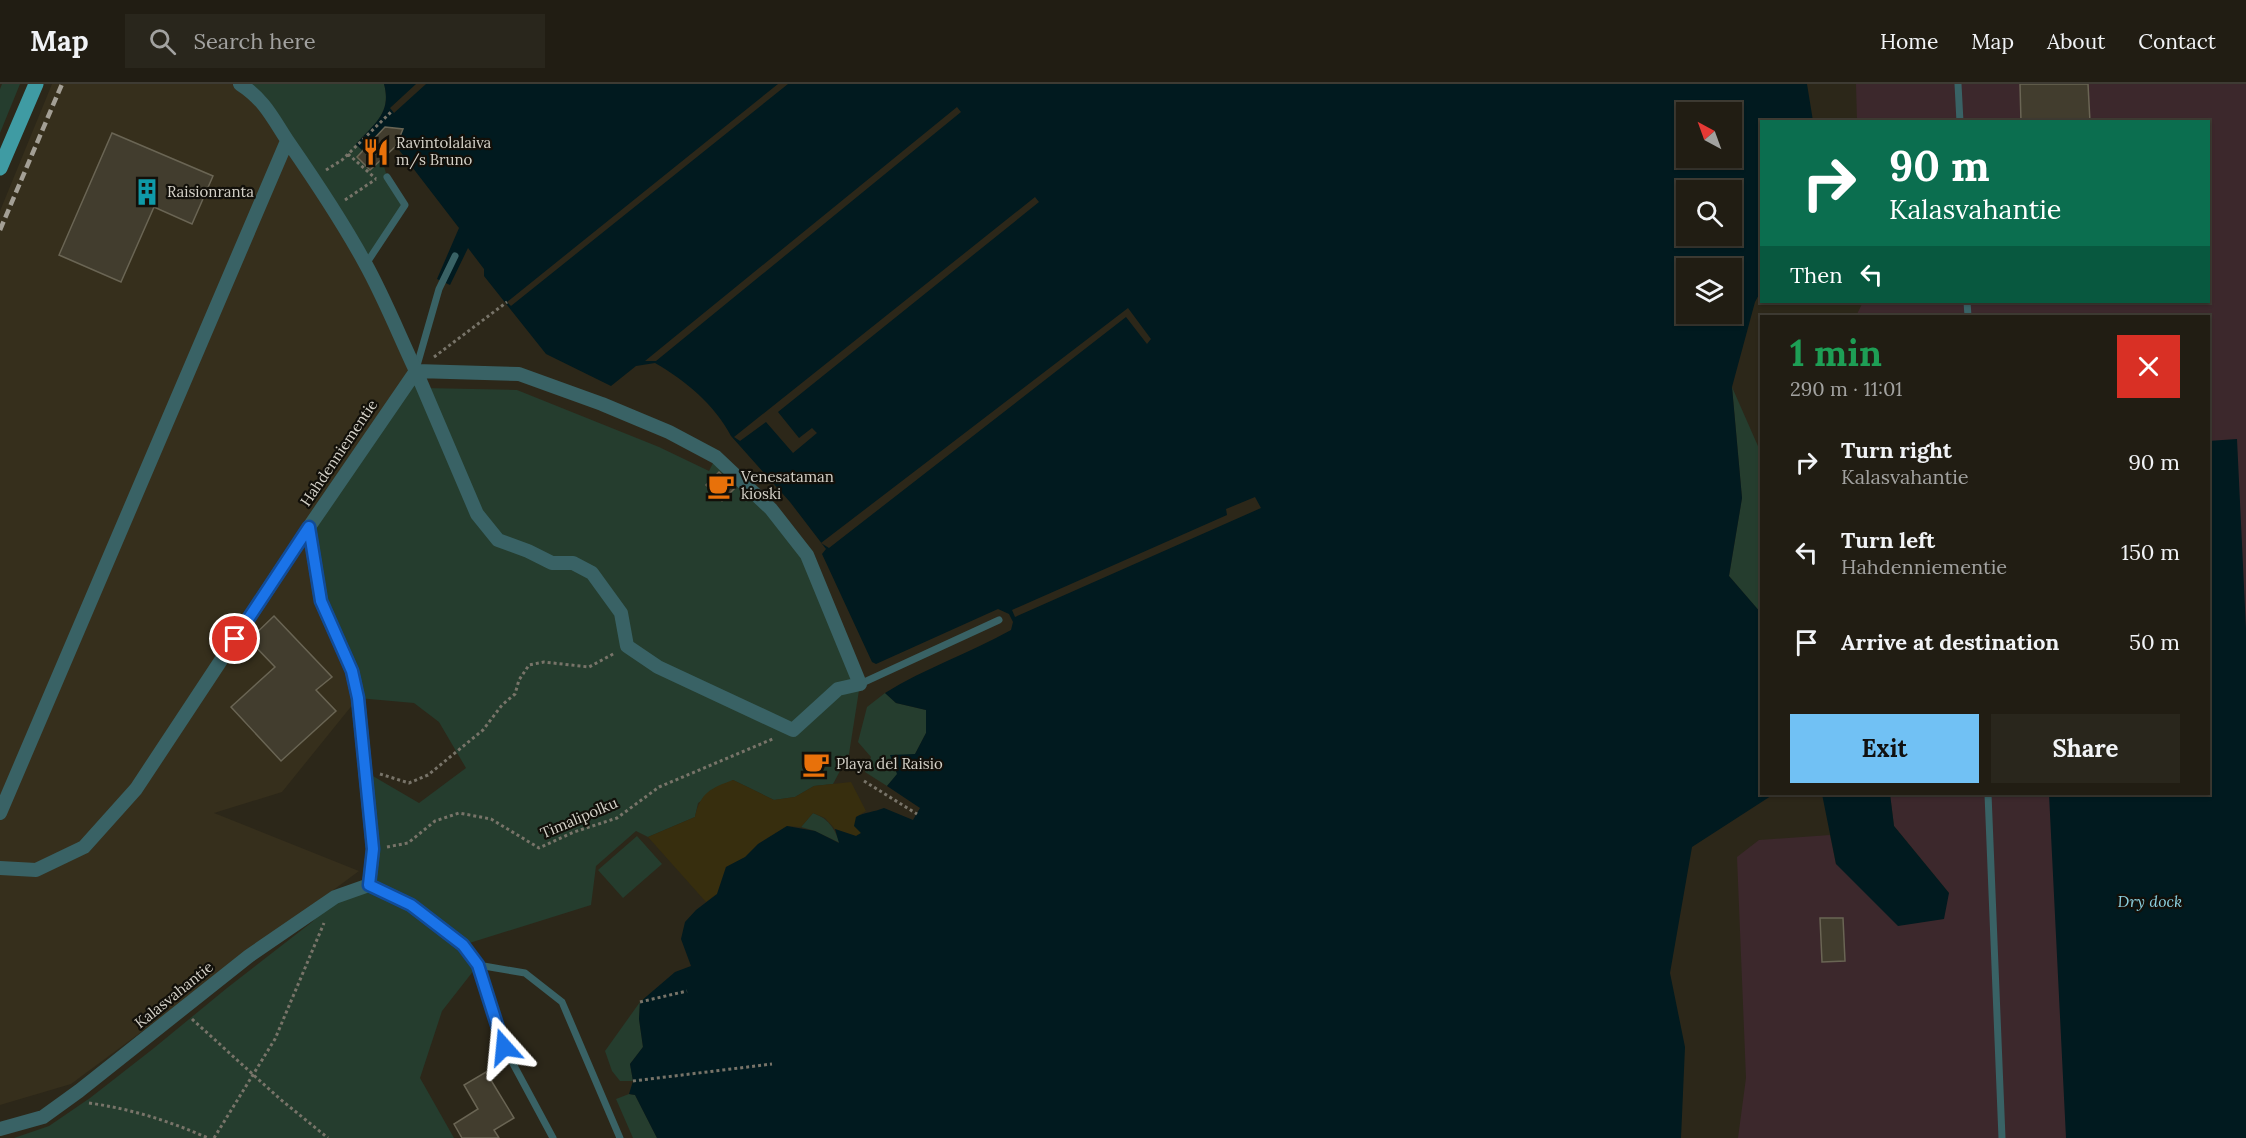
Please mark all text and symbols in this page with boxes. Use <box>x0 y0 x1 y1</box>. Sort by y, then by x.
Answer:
search box <box>125 14 545 68</box>
text: Map <box>30 23 89 59</box>
icon: search <box>146 25 179 58</box>
text: Search here <box>194 27 316 55</box>
text: Home <box>1880 28 1938 55</box>
text: Map <box>1971 28 2014 55</box>
text: About <box>2047 28 2105 55</box>
text: Contact <box>2138 28 2216 55</box>
north arrow <box>1676 102 1742 168</box>
map controls <box>1676 102 1742 324</box>
place label: Ravintolalaiva m/s Bruno <box>396 133 492 170</box>
restaurant icon: Ravintolalaiva m/s Bruno <box>361 137 391 167</box>
text: 90 m <box>1889 139 1990 193</box>
icon: right <box>1790 144 1868 222</box>
building icon: Raisionranta <box>132 177 162 207</box>
button: search <box>1676 180 1742 246</box>
place label: Raisionranta <box>167 182 254 201</box>
text: Kalasvahantie <box>1889 192 2061 226</box>
button: layers <box>1676 258 1742 324</box>
icon: left <box>1855 258 1888 291</box>
text: Then <box>1790 261 1843 289</box>
text: 1 min <box>1790 330 1882 376</box>
button: close <box>2117 335 2180 398</box>
text: 290 m · 11:01 <box>1790 376 1903 401</box>
street label: Hahdenniementie <box>296 396 381 510</box>
text: Turn right <box>1841 436 1952 464</box>
icon: right <box>1790 446 1823 479</box>
text: 90 m <box>2128 448 2180 476</box>
text: Kalasvahantie <box>1841 464 1969 489</box>
place label: Venesataman kioski <box>740 467 834 503</box>
cafe icon: Venesataman kioski <box>706 471 736 501</box>
text: Turn left <box>1841 526 1935 554</box>
icon: left <box>1790 536 1823 569</box>
text: 150 m <box>2121 538 2180 566</box>
text: Hahdenniementie <box>1841 554 2007 579</box>
pin <box>209 613 260 664</box>
icon: arrive <box>218 622 251 655</box>
icon: arrive <box>1790 626 1823 659</box>
text: Arrive at destination <box>1841 628 2059 656</box>
text: 50 m <box>2129 628 2180 656</box>
button: Exit <box>1790 714 1979 783</box>
button: Share <box>1991 714 2180 783</box>
cafe icon: Playa del Raisio <box>801 749 831 779</box>
place label: Playa del Raisio <box>836 754 943 773</box>
street label: Timalipolku <box>537 793 620 842</box>
water label: Dry dock <box>2118 891 2182 911</box>
street label: Kalasvahantie <box>130 957 217 1032</box>
position arrow <box>472 1015 536 1079</box>

